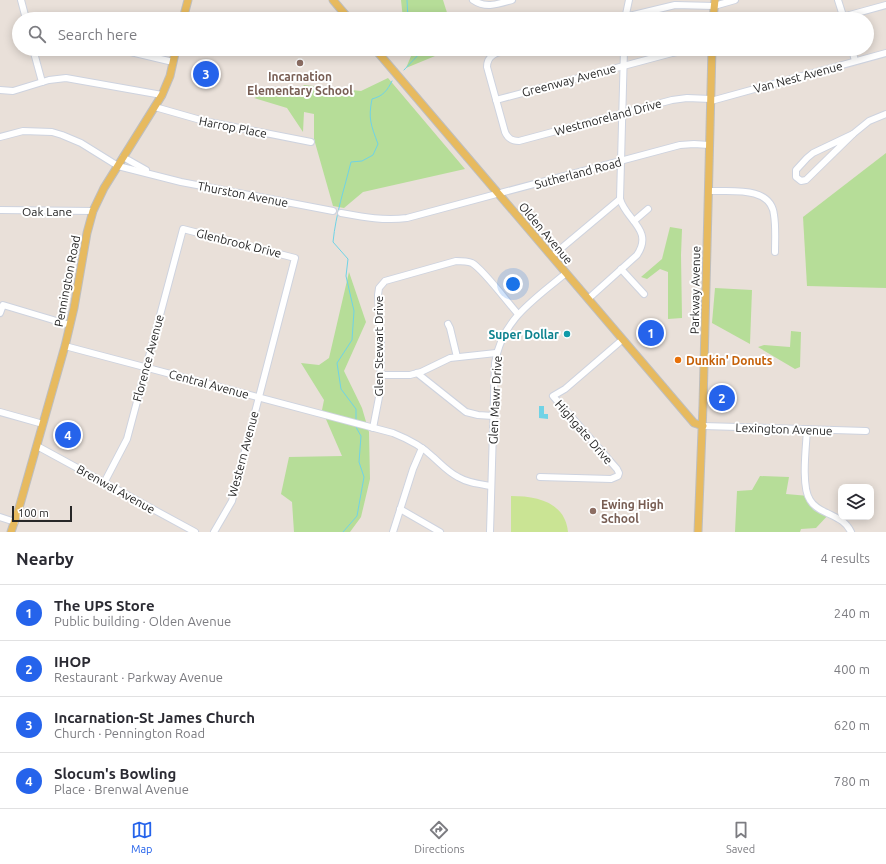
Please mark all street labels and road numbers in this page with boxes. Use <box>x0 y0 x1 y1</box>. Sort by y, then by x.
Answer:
street label: Van Nest Avenue <box>752 59 844 95</box>
street label: Greenway Avenue <box>520 61 618 99</box>
street label: Westmoreland Drive <box>553 96 663 138</box>
street label: Harrop Place <box>198 114 268 140</box>
street label: Sutherland Road <box>533 155 623 191</box>
street label: Thurston Avenue <box>197 179 289 209</box>
street label: Olden Avenue <box>517 200 575 266</box>
street label: Oak Lane <box>22 205 72 218</box>
street label: Glenbrook Drive <box>195 226 283 260</box>
street label: Pennington Road <box>52 234 82 328</box>
street label: Parkway Avenue <box>688 246 702 334</box>
street label: Glen Stewart Drive <box>372 296 385 396</box>
street label: Florence Avenue <box>130 313 166 403</box>
street label: Glen Mawr Drive <box>486 355 504 445</box>
street label: Central Avenue <box>167 367 251 401</box>
street label: Highgate Drive <box>553 397 615 467</box>
street label: Western Avenue <box>225 409 261 499</box>
street label: Lexington Avenue <box>735 421 833 437</box>
street label: Brenwal Avenue <box>75 462 157 516</box>

